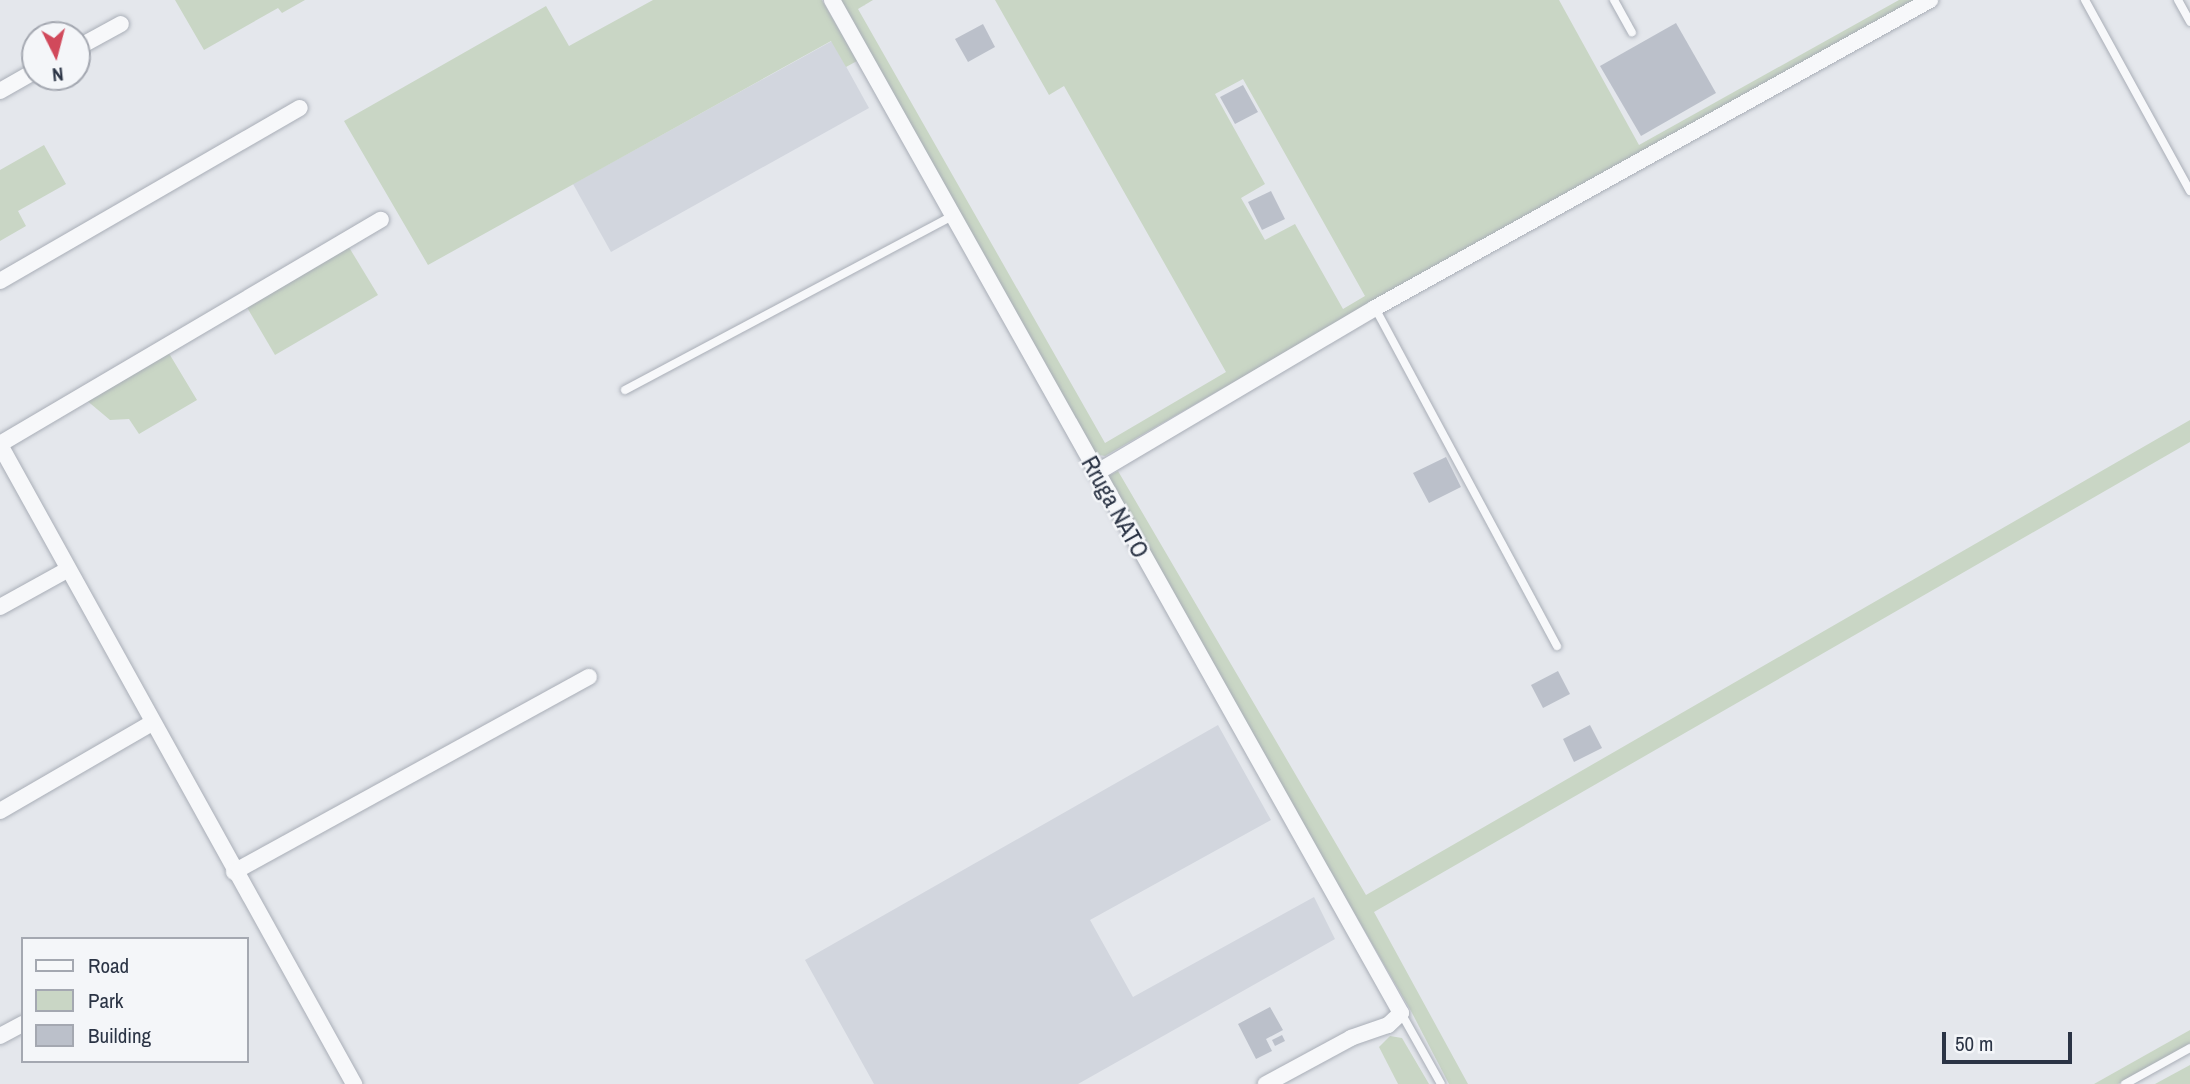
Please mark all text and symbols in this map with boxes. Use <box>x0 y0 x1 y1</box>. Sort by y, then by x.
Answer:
north arrow <box>21 21 91 91</box>
text: N <box>51 61 65 88</box>
street label: Rruga NATO <box>1075 451 1155 563</box>
legend <box>21 937 248 1063</box>
text: Road <box>88 951 129 980</box>
text: Park <box>88 986 123 1015</box>
scale bar <box>1945 1018 2074 1062</box>
text: Building <box>88 1021 151 1050</box>
text: 50 m <box>1955 1029 1993 1058</box>

